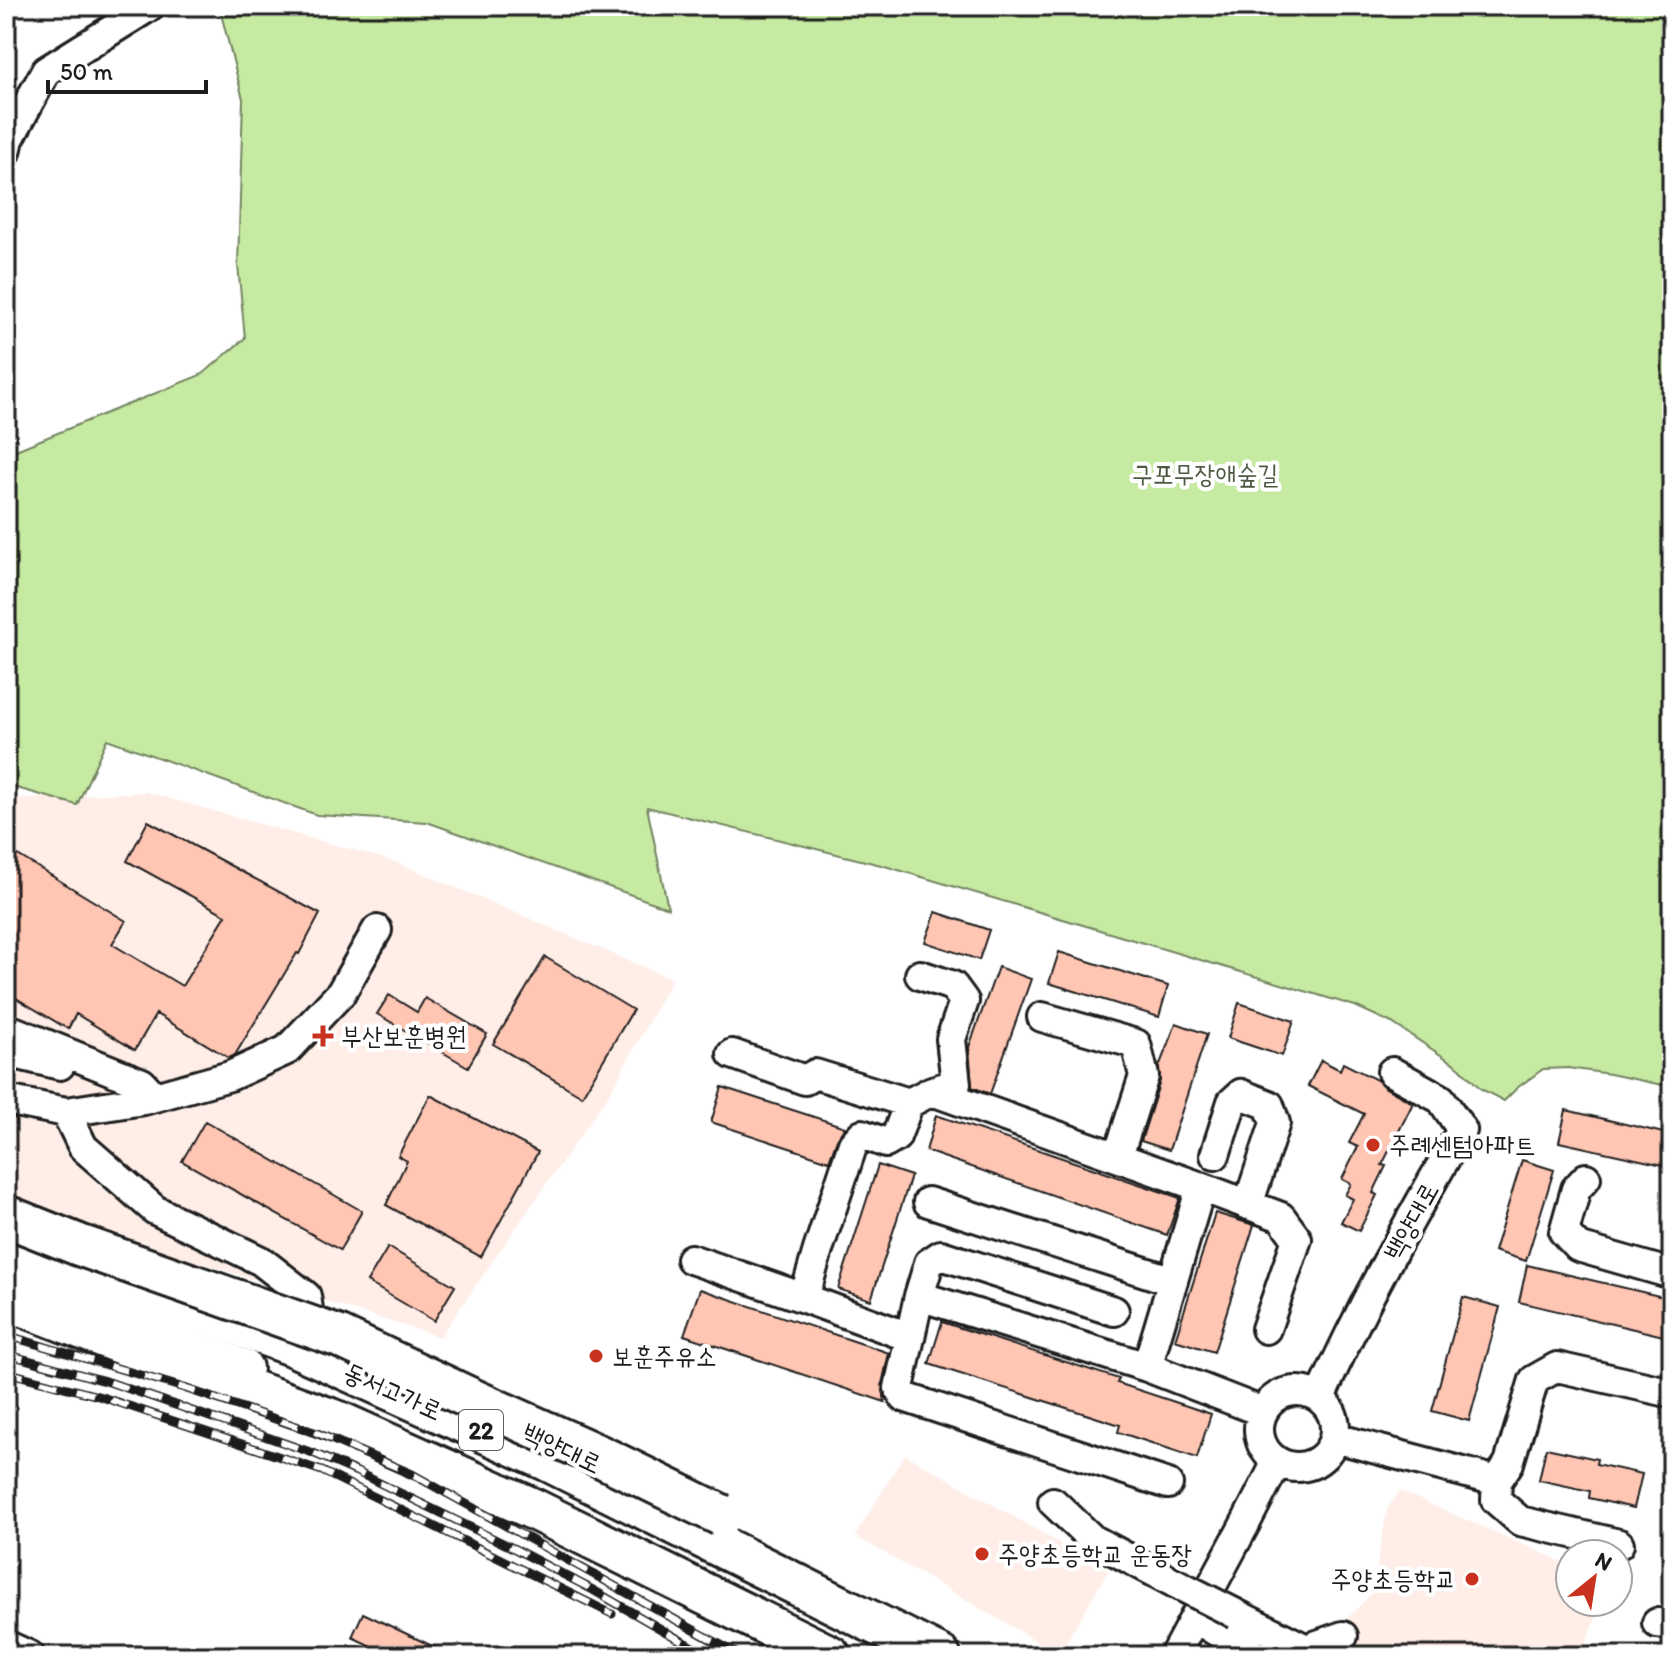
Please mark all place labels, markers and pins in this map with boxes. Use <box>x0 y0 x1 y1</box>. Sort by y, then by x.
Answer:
place label: 부산보훈병원 <box>341 1020 467 1052</box>
marker: 부산보훈병원 <box>312 1025 334 1047</box>
place label: 주례센텀아파트 <box>1389 1129 1535 1161</box>
marker: 주례센텀아파트 <box>1364 1136 1382 1154</box>
place label: 보훈주유소 <box>612 1340 717 1372</box>
marker: 보훈주유소 <box>587 1347 605 1365</box>
place label: 주양초등학교 운동장 <box>998 1538 1192 1570</box>
marker: 주양초등학교 운동장 <box>973 1545 991 1563</box>
place label: 주양초등학교 <box>1330 1563 1456 1595</box>
marker: 주양초등학교 <box>1463 1570 1481 1588</box>

